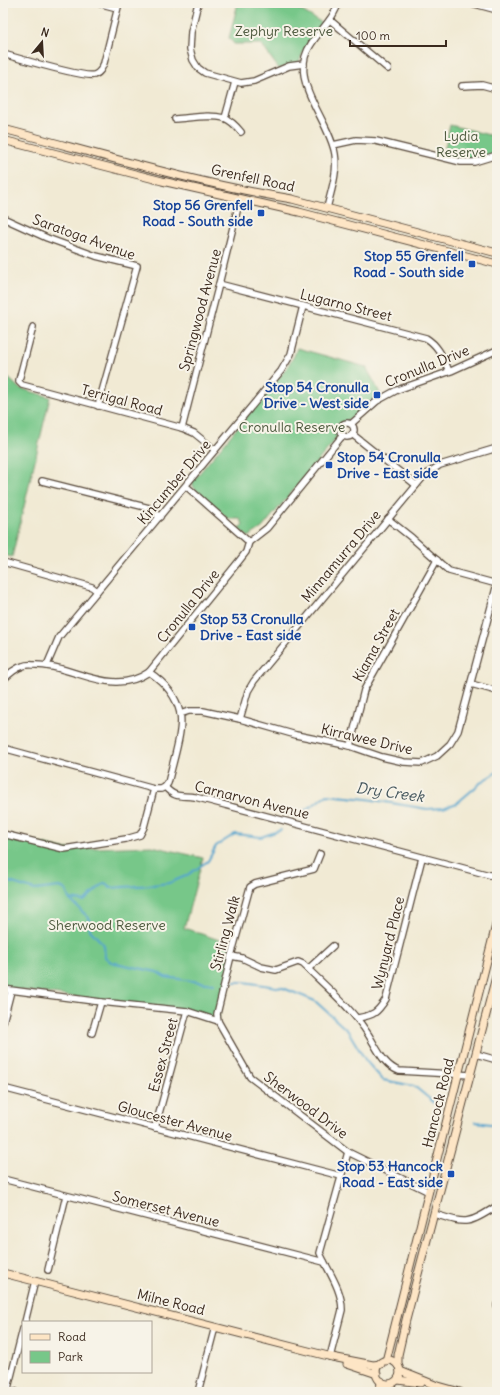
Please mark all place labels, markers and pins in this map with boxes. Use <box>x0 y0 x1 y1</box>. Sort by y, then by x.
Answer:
place label: Stop 56 Grenfell Road - South side <box>142 196 253 230</box>
marker: Stop 56 Grenfell Road - South side <box>256 208 266 218</box>
place label: Stop 55 Grenfell Road - South side <box>353 247 464 281</box>
marker: Stop 55 Grenfell Road - South side <box>467 259 477 269</box>
place label: Stop 54 Cronulla Drive - West side <box>264 378 369 412</box>
marker: Stop 54 Cronulla Drive - West side <box>372 390 382 400</box>
place label: Stop 54 Cronulla Drive - East side <box>337 448 441 482</box>
marker: Stop 54 Cronulla Drive - East side <box>324 460 334 470</box>
place label: Stop 53 Cronulla Drive - East side <box>200 610 304 644</box>
marker: Stop 53 Cronulla Drive - East side <box>187 622 197 632</box>
place label: Stop 53 Hancock Road - East side <box>337 1157 443 1191</box>
marker: Stop 53 Hancock Road - East side <box>446 1169 456 1179</box>

